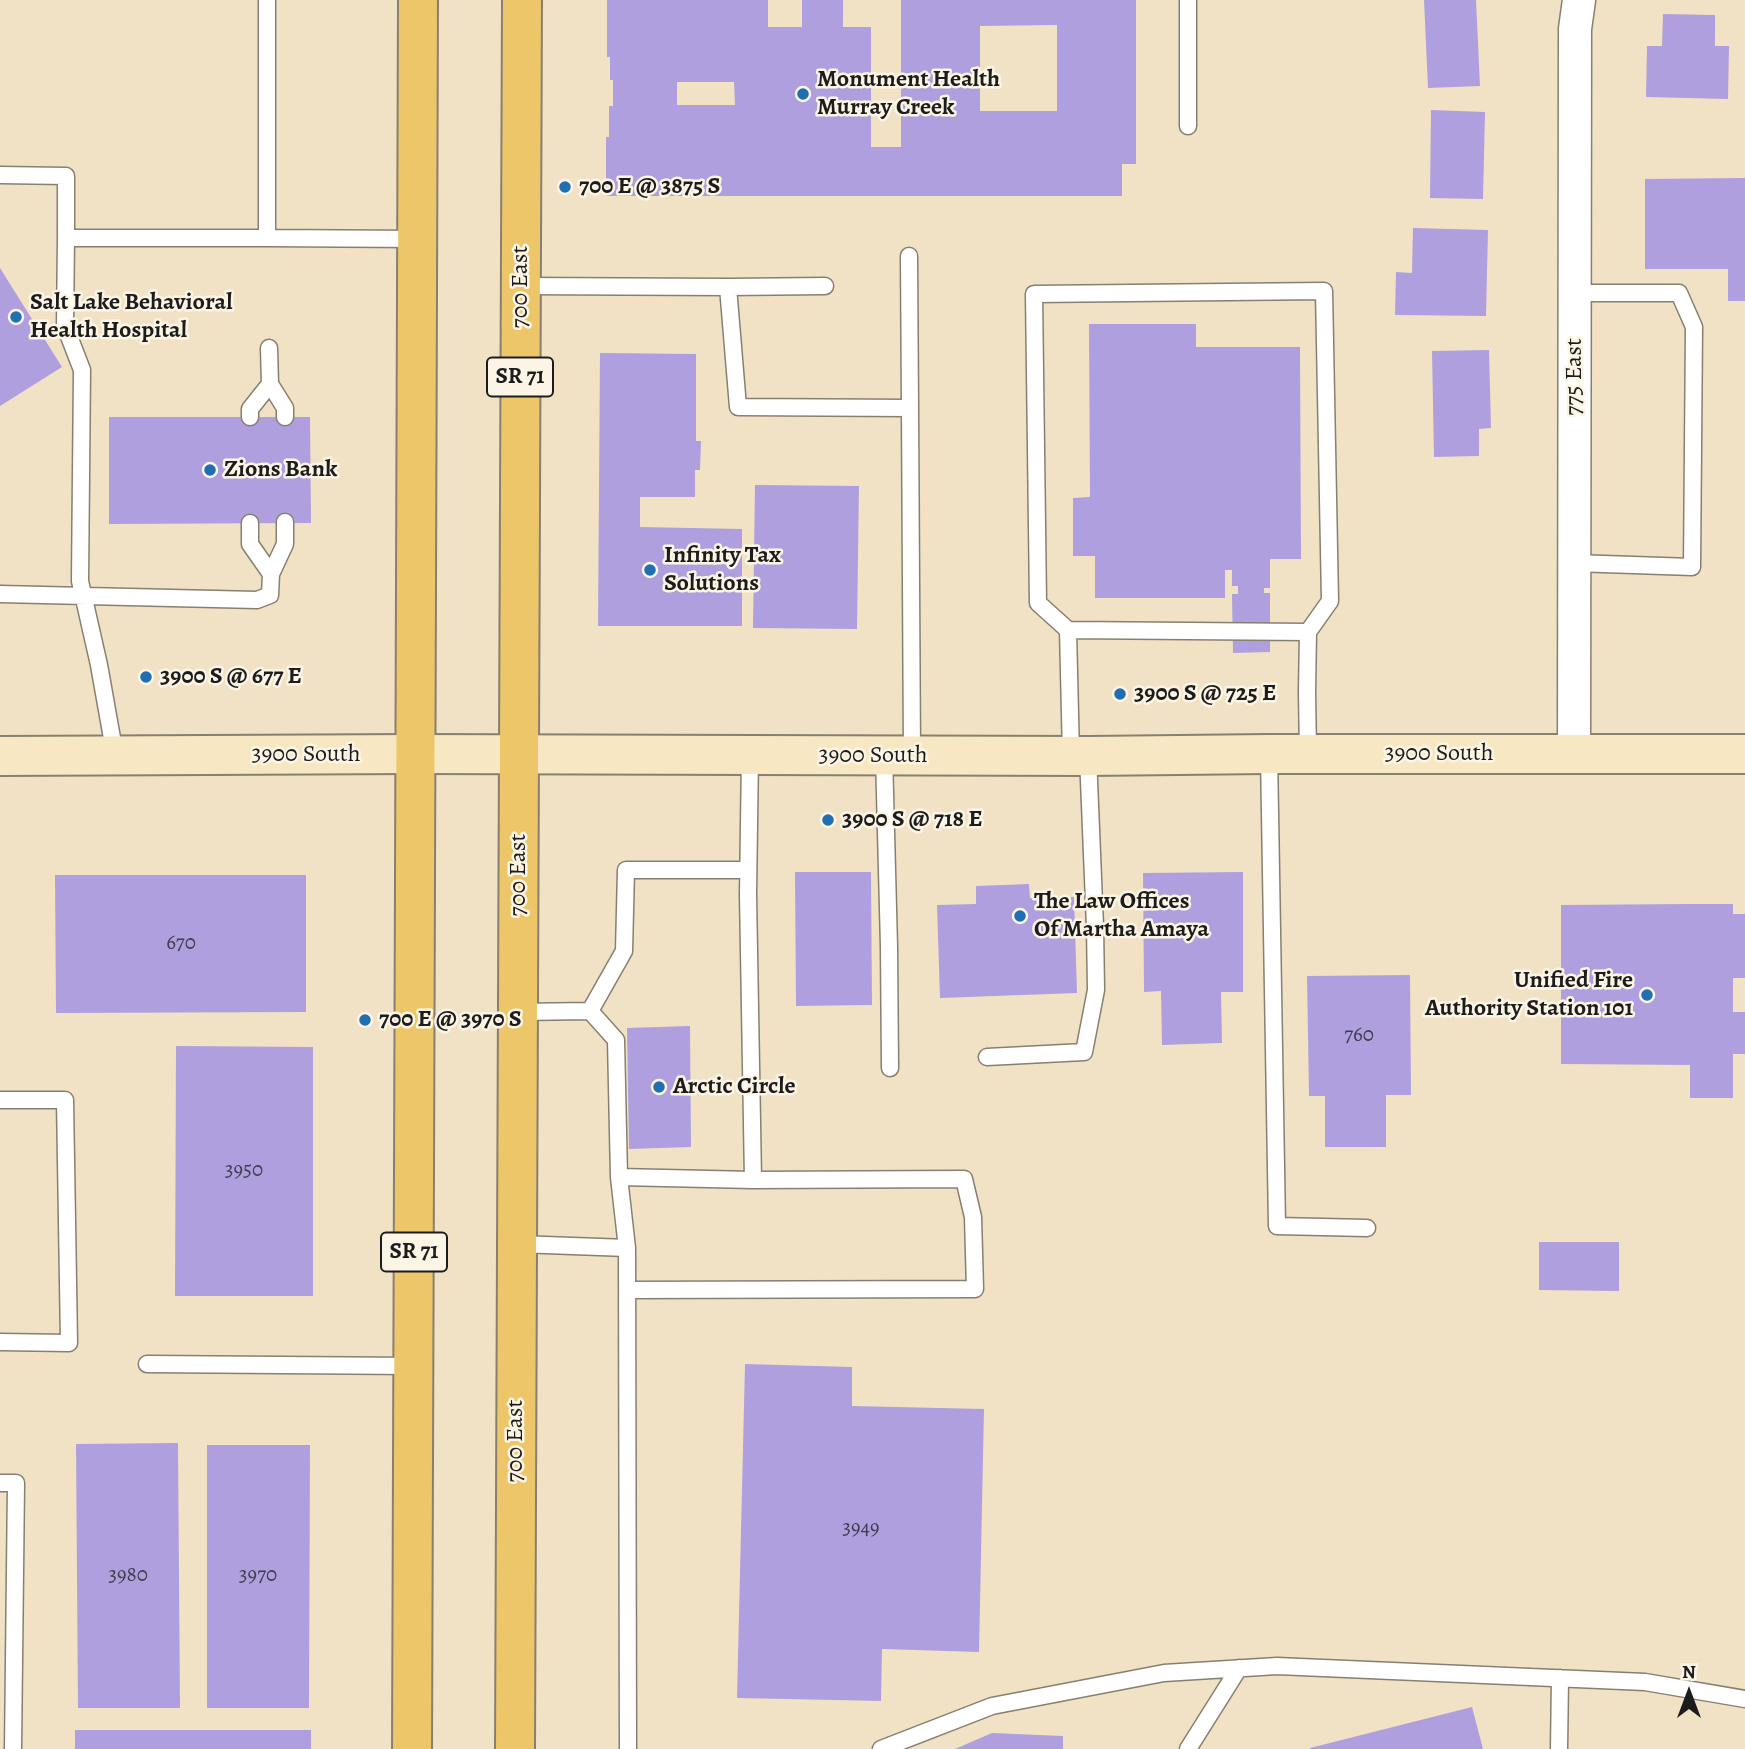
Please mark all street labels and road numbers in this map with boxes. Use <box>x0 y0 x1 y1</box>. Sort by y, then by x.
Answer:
street label: 700 East <box>507 246 535 328</box>
street label: 775 East <box>1561 338 1589 416</box>
road number: SR 71 <box>487 358 553 396</box>
street label: 3900 South <box>1384 740 1494 768</box>
street label: 3900 South <box>251 741 361 769</box>
street label: 3900 South <box>818 742 928 770</box>
street label: 700 East <box>505 834 533 916</box>
road number: SR 71 <box>381 1232 447 1272</box>
street label: 700 East <box>502 1400 530 1482</box>

